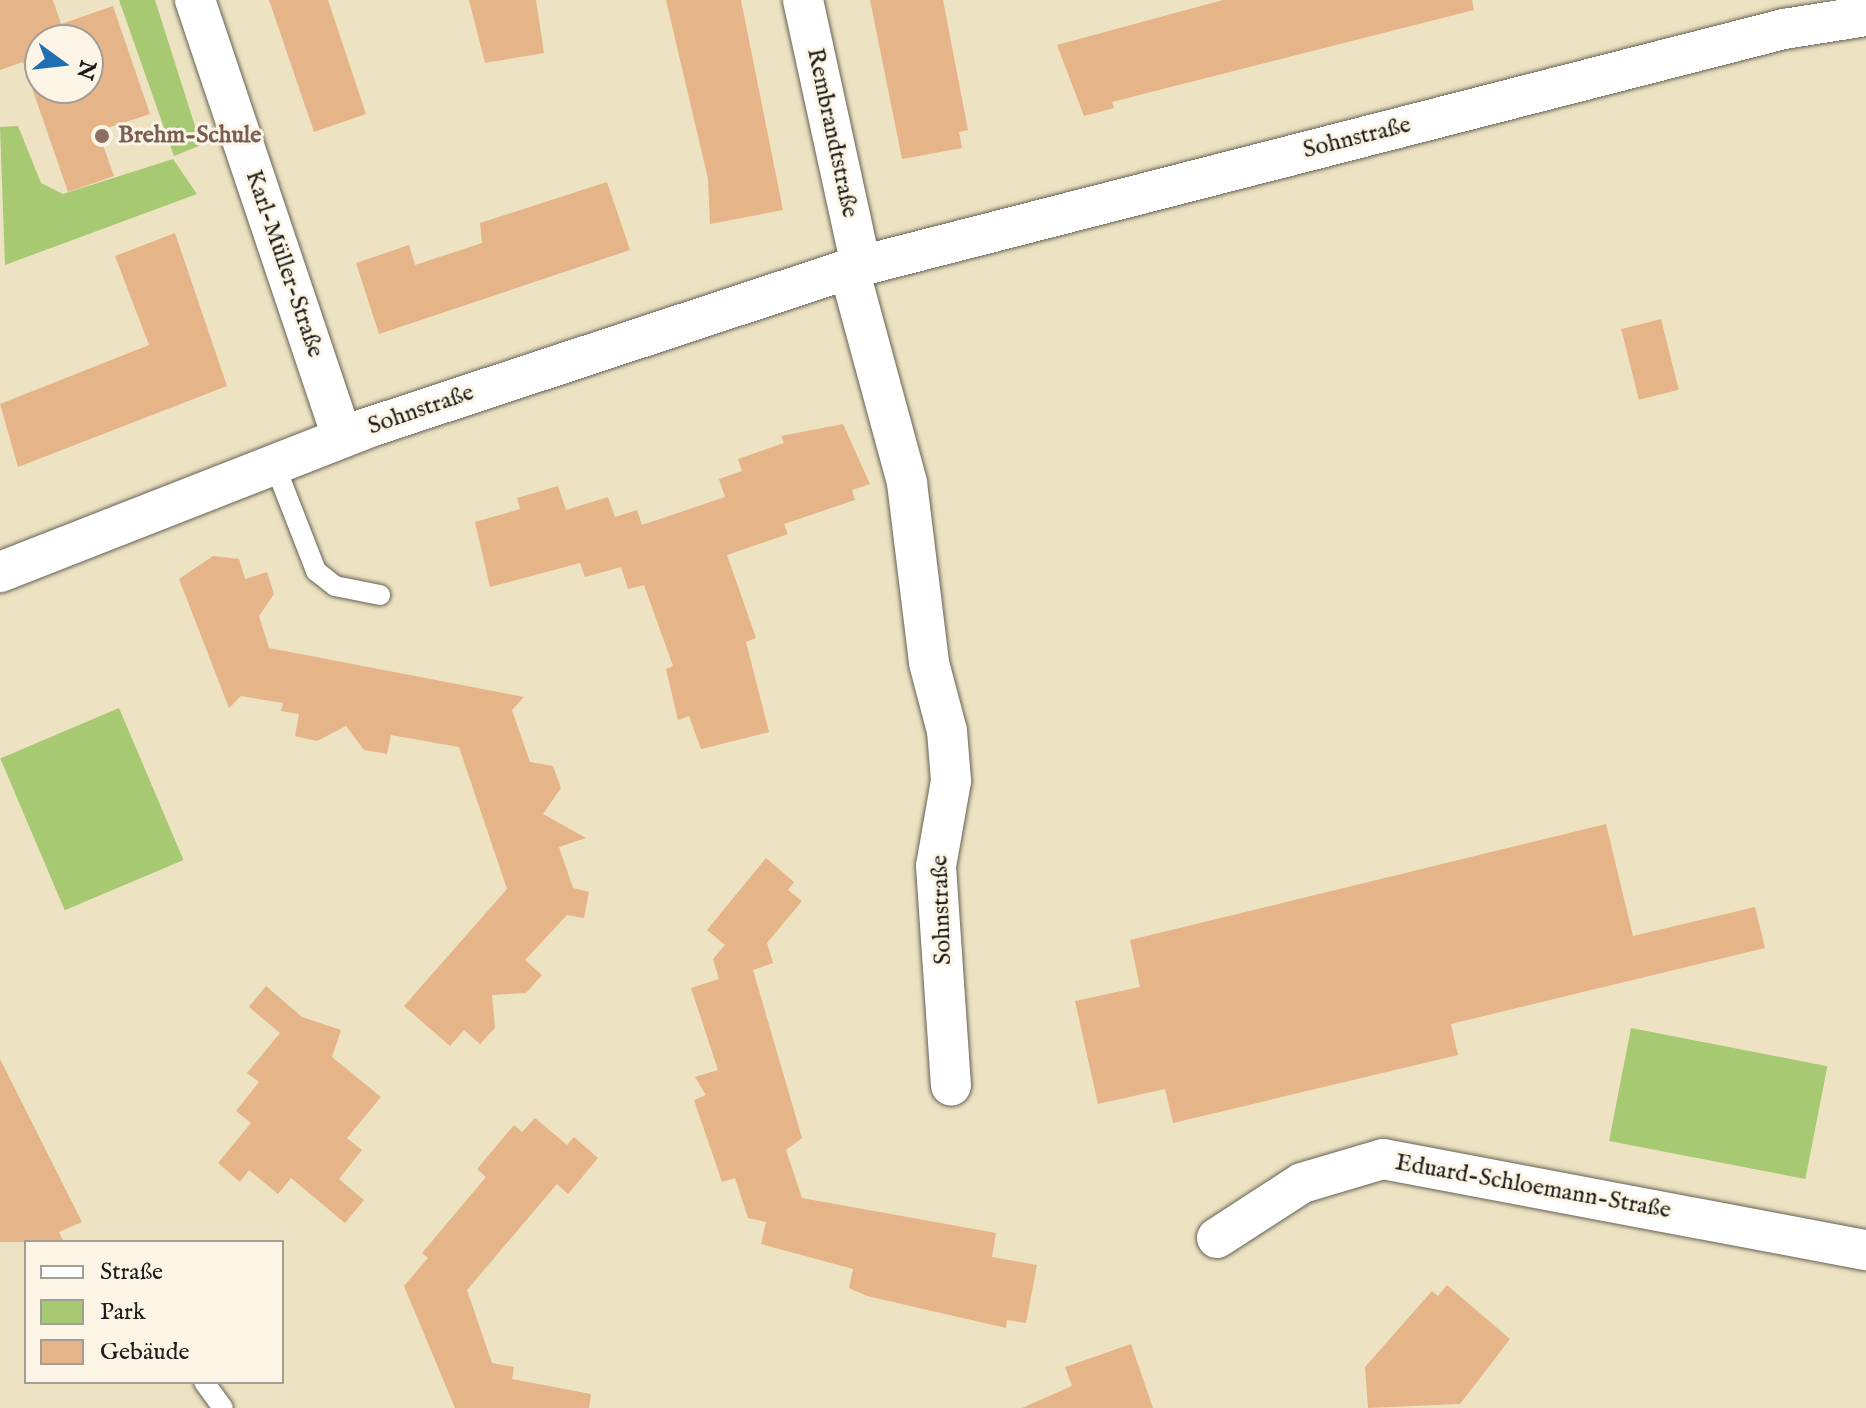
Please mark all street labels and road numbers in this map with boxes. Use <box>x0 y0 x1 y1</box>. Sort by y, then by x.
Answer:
street label: Rembrandtstraße <box>800 46 864 220</box>
street label: Sohnstraße <box>1300 111 1414 165</box>
street label: Karl-Müller-Straße <box>238 167 330 361</box>
street label: Sohnstraße <box>364 378 478 442</box>
street label: Sohnstraße <box>926 855 958 965</box>
street label: Eduard-Schloemann-Straße <box>1393 1149 1673 1225</box>

